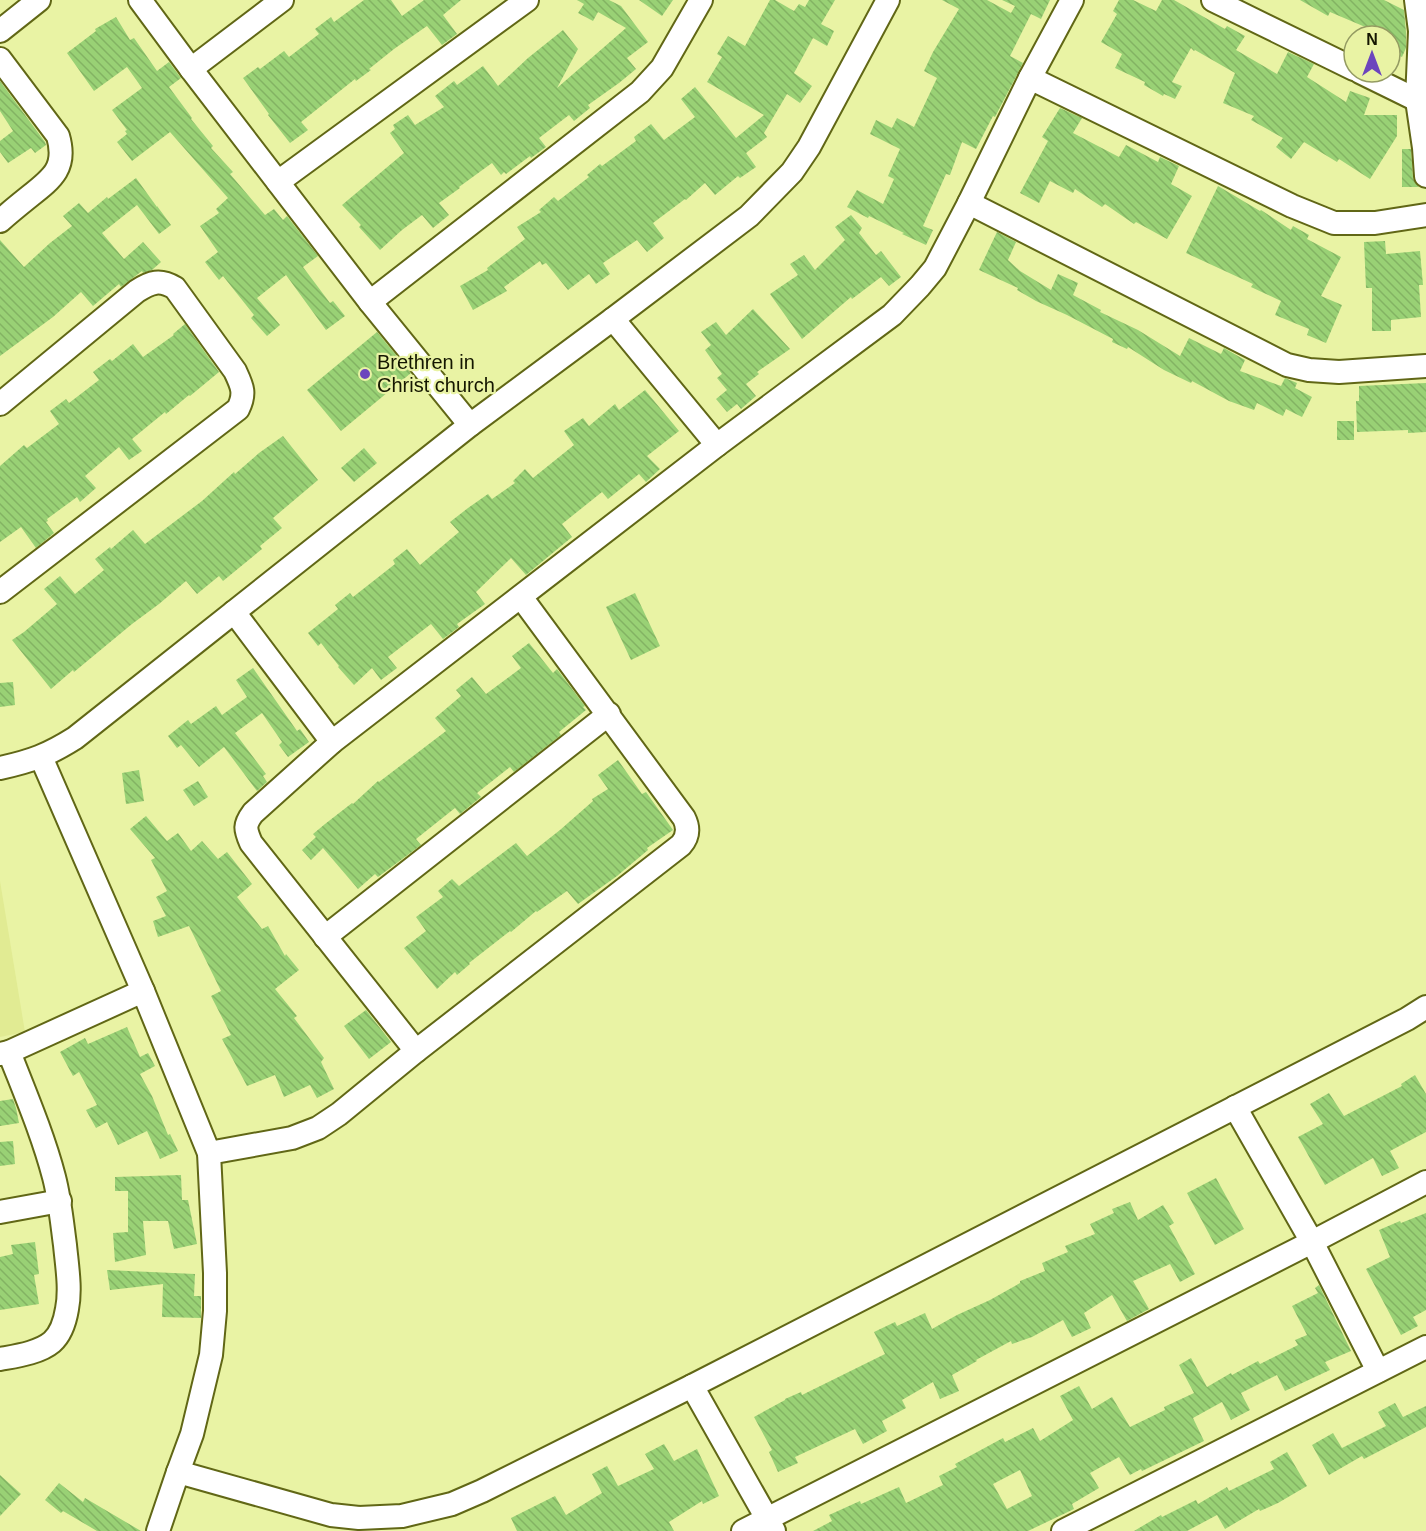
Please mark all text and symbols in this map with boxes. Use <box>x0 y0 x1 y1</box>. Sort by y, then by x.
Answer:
north arrow <box>1342 24 1402 84</box>
text: N <box>1366 31 1378 48</box>
place label: Brethren in Christ church <box>377 351 495 396</box>
marker: Brethren in Christ church <box>358 367 372 381</box>

